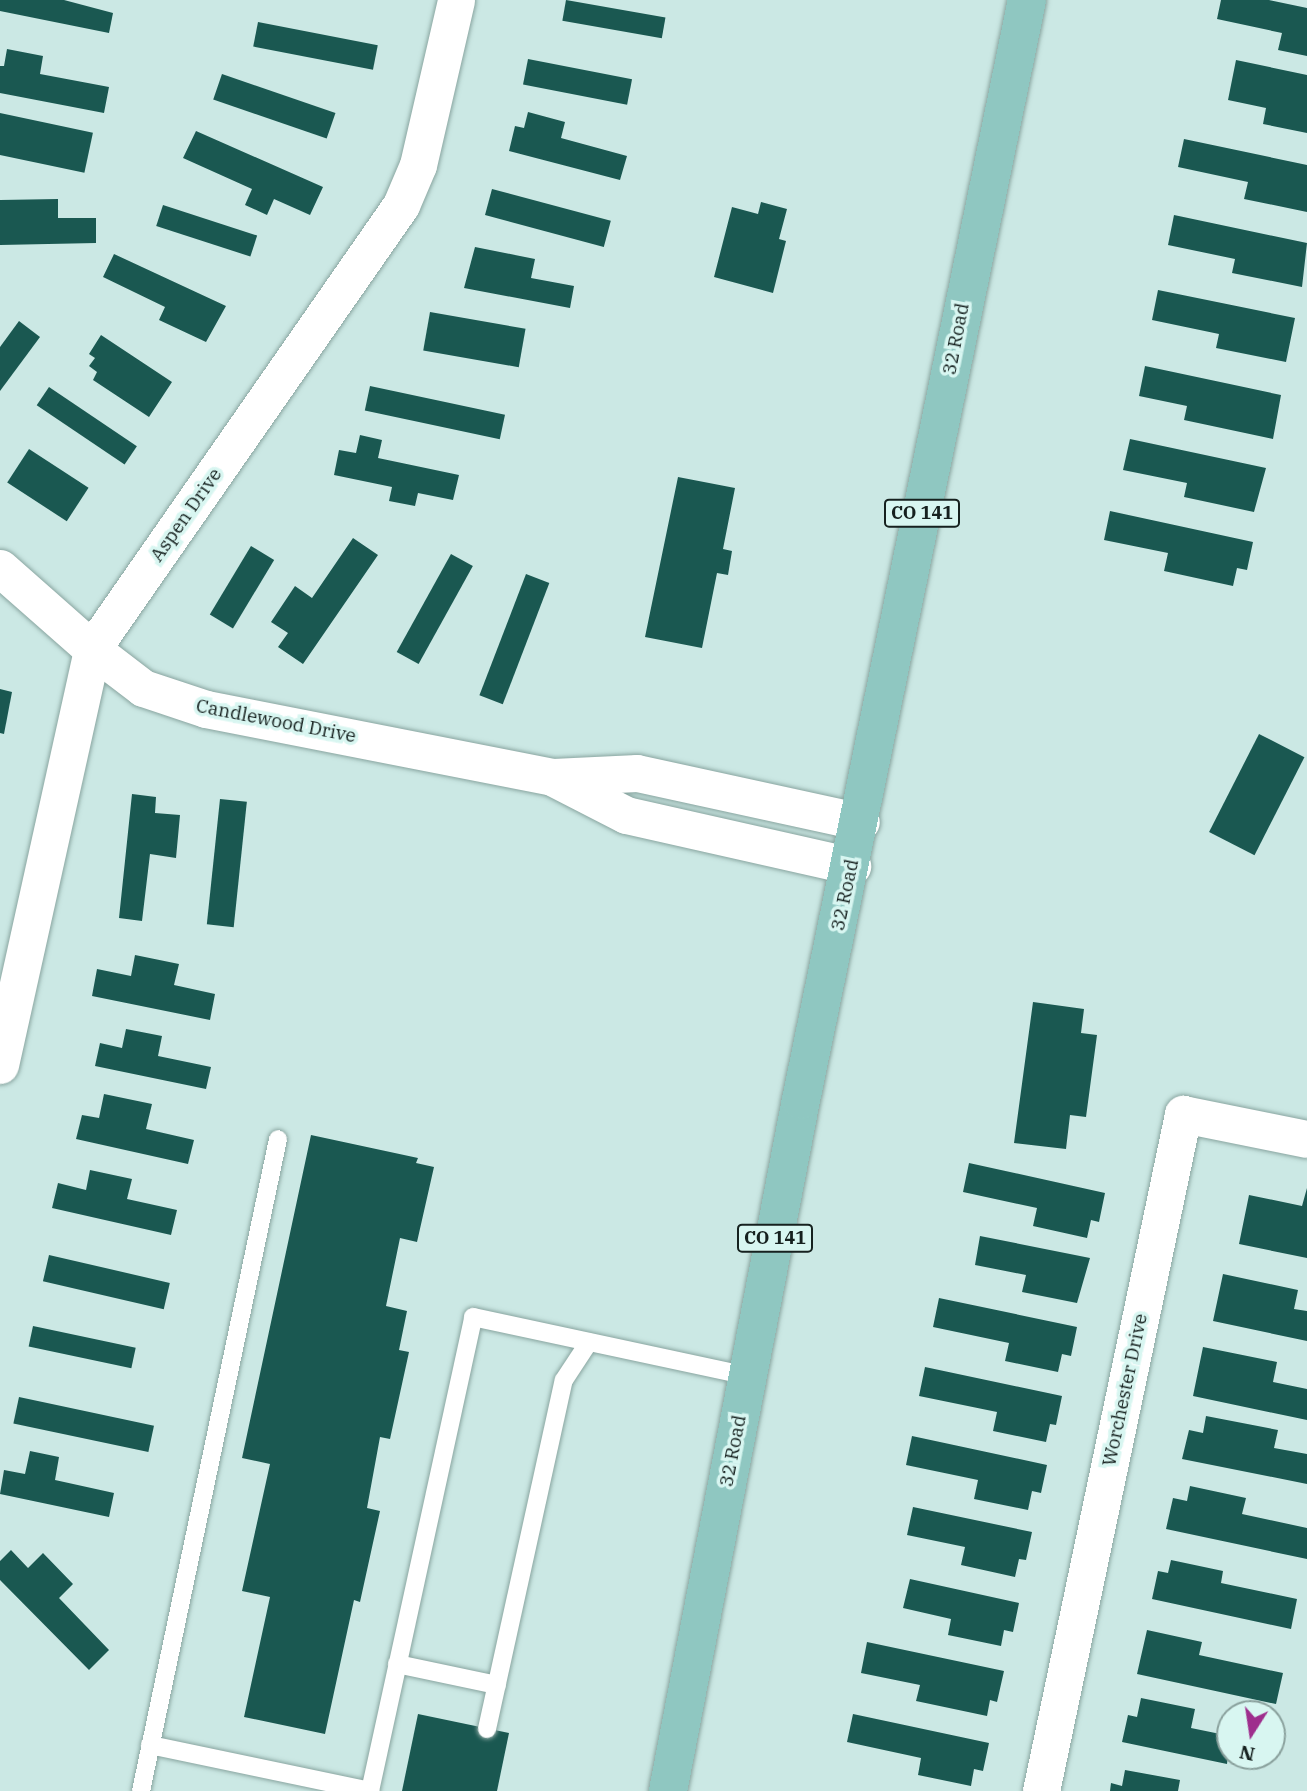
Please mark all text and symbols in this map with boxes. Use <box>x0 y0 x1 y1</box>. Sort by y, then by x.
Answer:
street label: 32 Road <box>938 301 974 377</box>
street label: Aspen Drive <box>145 464 227 566</box>
road number: CO 141 <box>884 499 960 528</box>
street label: Candlewood Drive <box>194 694 358 748</box>
street label: 32 Road <box>826 857 864 933</box>
road number: CO 141 <box>736 1224 814 1252</box>
street label: Worchester Drive <box>1098 1312 1152 1468</box>
street label: 32 Road <box>715 1413 751 1489</box>
north arrow <box>1216 1700 1286 1770</box>
text: N <box>1237 1740 1257 1767</box>

